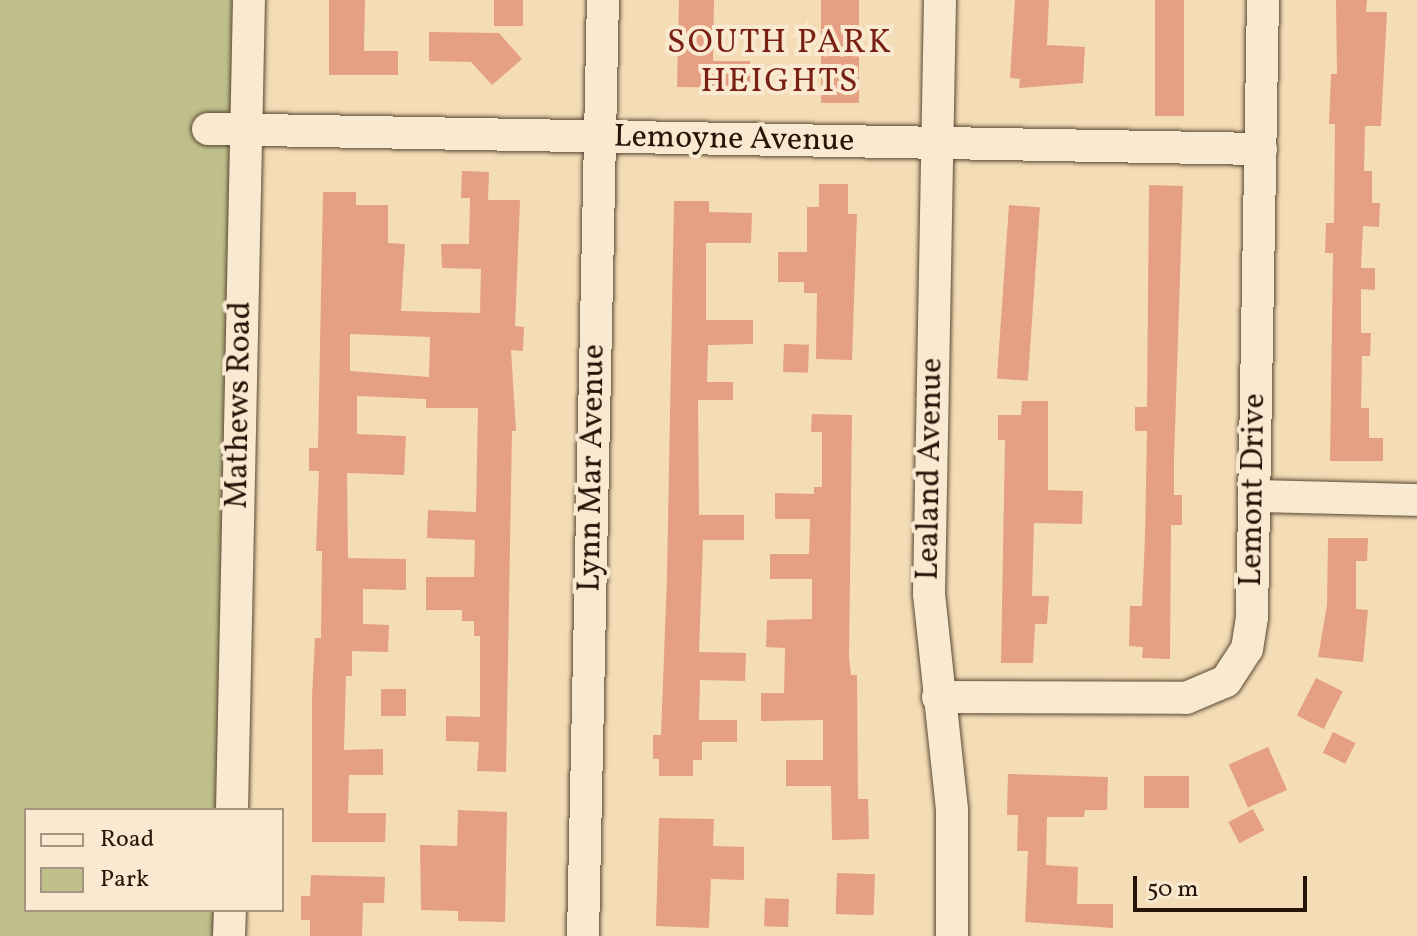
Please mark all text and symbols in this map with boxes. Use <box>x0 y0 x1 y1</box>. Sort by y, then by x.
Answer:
district label: SOUTH PARK HEIGHTS <box>667 23 893 102</box>
street label: Lemoyne Avenue <box>613 119 855 161</box>
street label: Mathews Road <box>219 301 261 509</box>
street label: Lynn Mar Avenue <box>572 344 614 592</box>
street label: Lealand Avenue <box>910 357 952 581</box>
street label: Lemont Drive <box>1233 393 1275 587</box>
legend <box>24 808 284 912</box>
text: Road <box>100 823 154 857</box>
scale bar <box>1137 860 1311 910</box>
text: Park <box>100 863 149 897</box>
text: 50 m <box>1147 873 1199 907</box>

